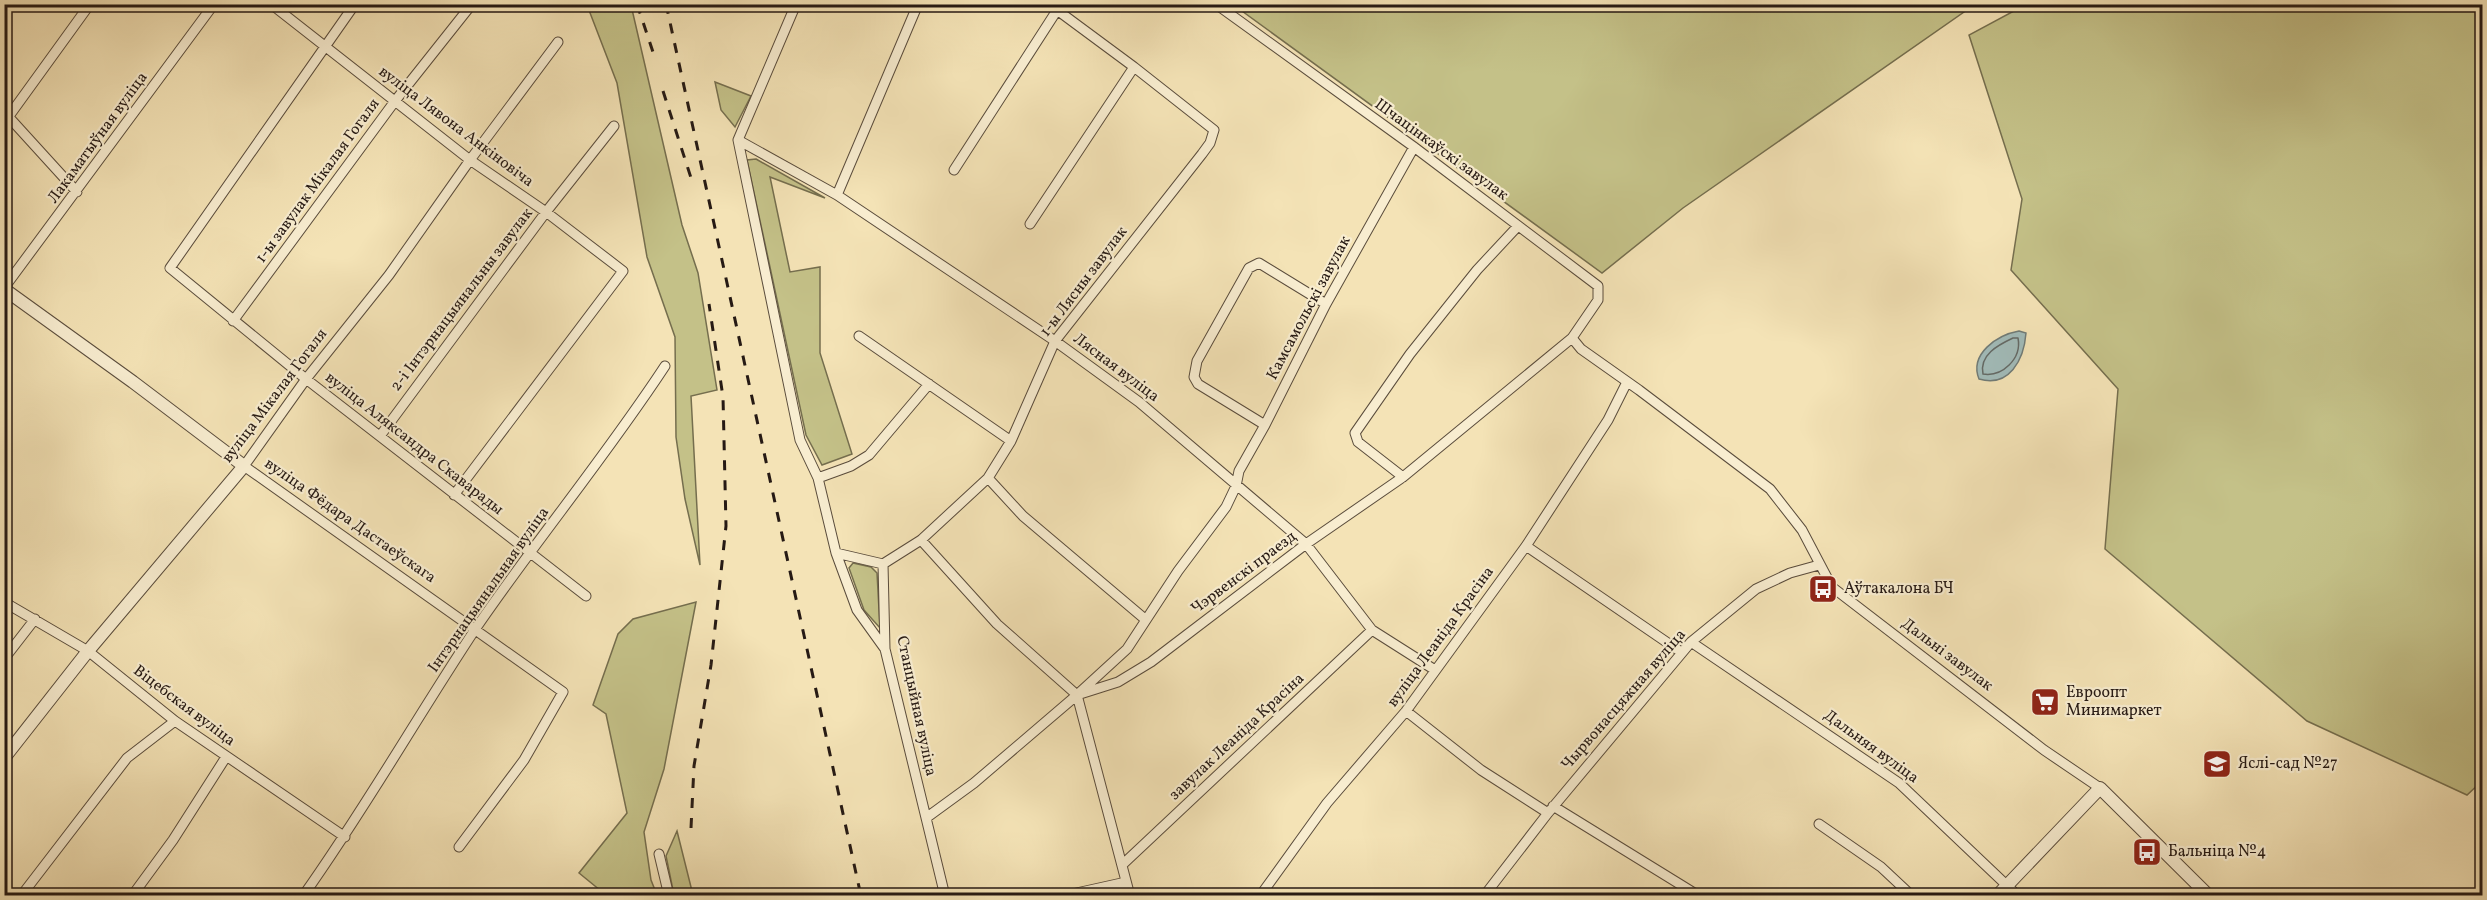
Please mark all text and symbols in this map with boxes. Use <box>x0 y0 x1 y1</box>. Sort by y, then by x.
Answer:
street label: вуліца Лявона Анкіновіча <box>374 61 538 193</box>
street label: Лакаматыўная вуліца <box>43 68 153 208</box>
street label: 1-ы завулак Мікалая Гогаля <box>251 94 385 268</box>
street label: Шчацінкаўскі завулак <box>1370 94 1513 206</box>
street label: 2-і Інтэрнацыянальны завулак <box>386 203 539 396</box>
street label: 1-ы Лясны завулак <box>1035 222 1133 342</box>
street label: Камсамольскі завулак <box>1262 232 1357 384</box>
street label: вуліца Мікалая Гогаля <box>217 324 333 468</box>
street label: Лясная вуліца <box>1068 328 1164 408</box>
street label: вуліца Аляксандра Скаварады <box>320 367 508 521</box>
street label: вуліца Фёдара Дастаеўскага <box>260 453 440 589</box>
street label: Інтэрнацыянальная вуліца <box>423 503 555 677</box>
street label: Чэрвенскі праезд <box>1187 526 1301 620</box>
street label: вуліца Леаніда Красіна <box>1382 562 1500 712</box>
bus stop icon: Аўтакалона БЧ <box>1807 573 1839 605</box>
place label: Аўтакалона БЧ <box>1844 578 1954 600</box>
street label: Дальні завулак <box>1897 613 1998 697</box>
street label: Чырвонасцяжная вуліца <box>1557 625 1692 775</box>
street label: Станцыйная вуліца <box>890 634 942 778</box>
street label: Віцебская вуліца <box>128 660 240 752</box>
street label: завулак Леаніда Красіна <box>1164 668 1310 806</box>
place label: Евроопт Минимаркет <box>2066 682 2162 722</box>
supermarket icon: Евроопт Минимаркет <box>2029 686 2061 718</box>
street label: Дальняя вуліца <box>1819 705 1923 789</box>
school or university icon: Яслі-сад №27 <box>2201 748 2233 780</box>
place label: Яслі-сад №27 <box>2238 753 2338 775</box>
bus stop icon: Бальніца №4 <box>2131 836 2163 868</box>
place label: Бальніца №4 <box>2168 841 2266 863</box>

